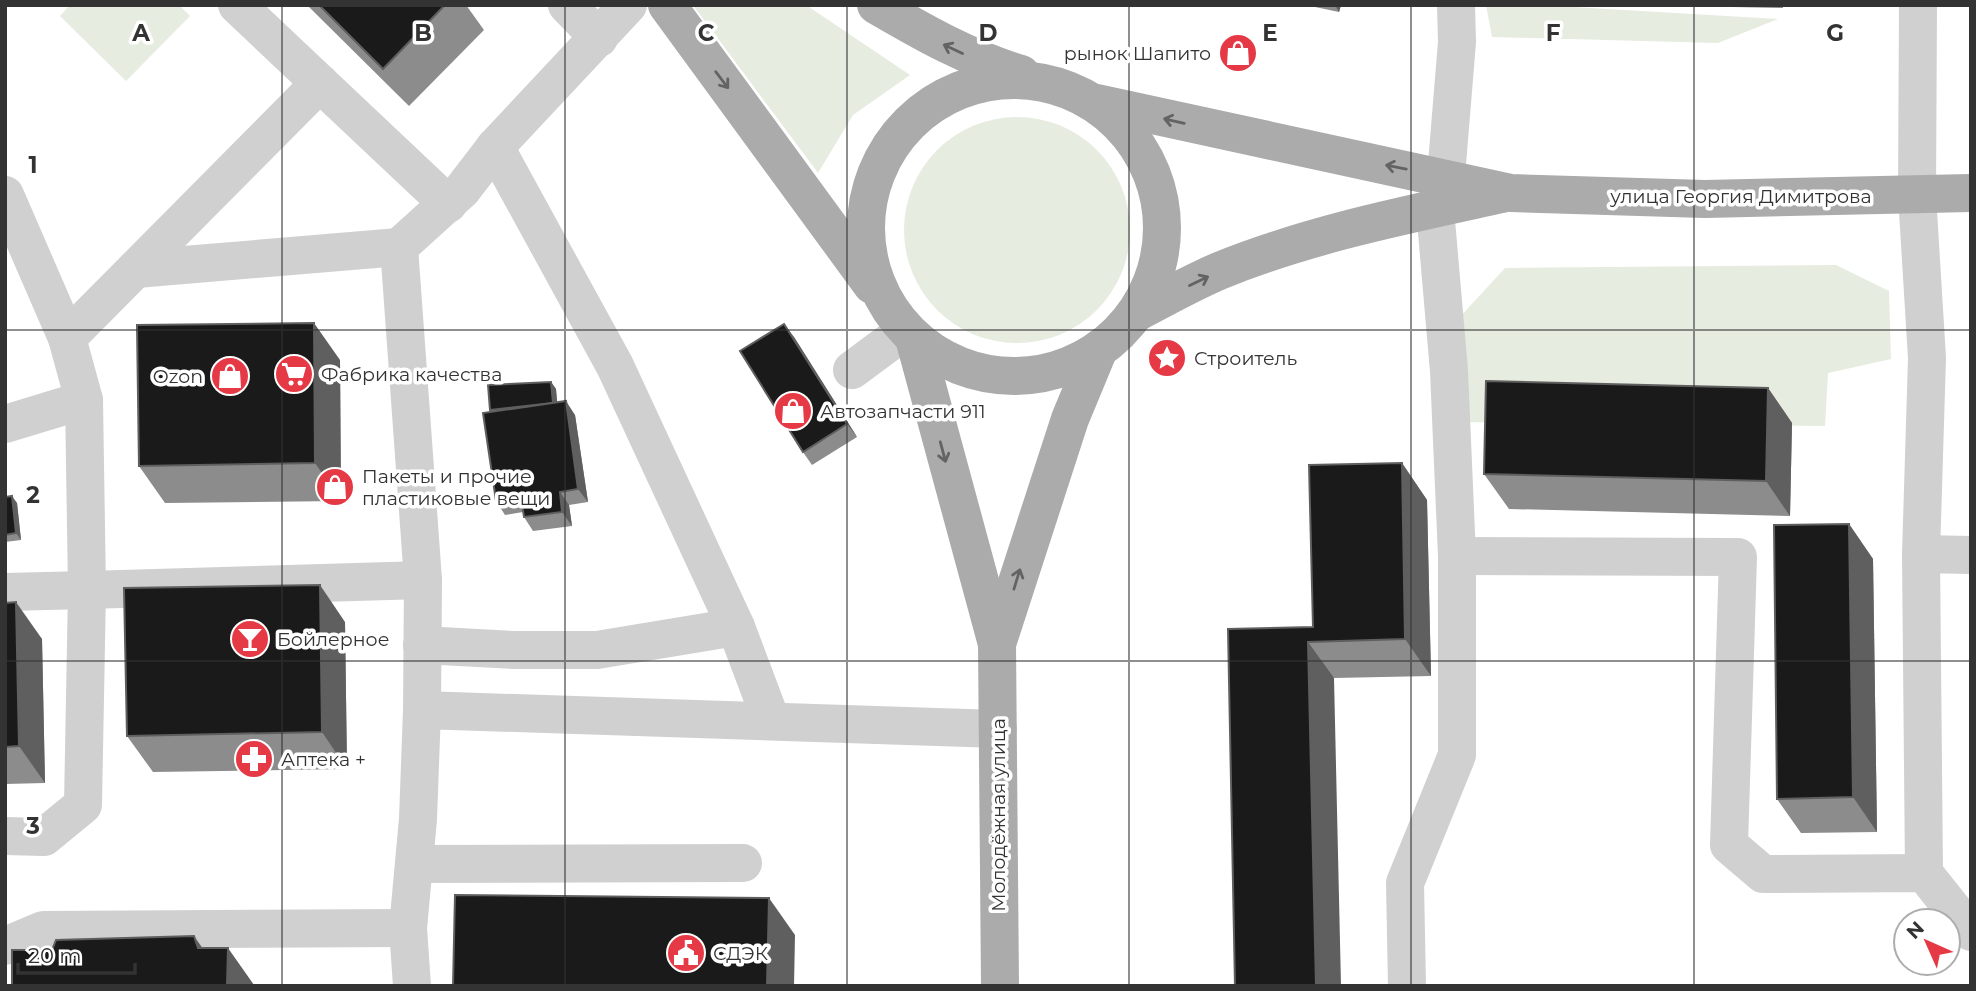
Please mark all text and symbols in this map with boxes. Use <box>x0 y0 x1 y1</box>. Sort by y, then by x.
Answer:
text: A <box>131 19 150 47</box>
text: B <box>414 19 432 47</box>
text: C <box>698 19 715 47</box>
text: D <box>979 19 998 47</box>
text: E <box>1262 19 1278 47</box>
text: F <box>1546 19 1561 47</box>
text: G <box>1826 19 1844 47</box>
shop icon: рынок Шапито <box>1217 32 1259 74</box>
one-way arrow <box>942 42 964 55</box>
place label: рынок Шапито <box>1064 42 1211 65</box>
one-way arrow <box>715 70 729 89</box>
one-way arrow <box>1163 113 1186 127</box>
text: 1 <box>28 151 38 179</box>
one-way arrow <box>1385 159 1408 173</box>
street label: улица Георгия Димитрова <box>1609 185 1872 208</box>
one-way arrow <box>1188 274 1209 288</box>
place icon: Строитель <box>1146 337 1188 379</box>
place label: Строитель <box>1194 347 1298 370</box>
supermarket icon: Фабрика качества <box>273 353 315 395</box>
shop icon: Ozon <box>209 355 251 397</box>
place label: Фабрика качества <box>321 363 502 386</box>
place label: Ozon <box>153 365 203 388</box>
shop icon: Автозапчасти 911 <box>772 390 814 432</box>
place label: Автозапчасти 911 <box>820 400 986 423</box>
one-way arrow <box>937 440 950 462</box>
place label: Пакеты и прочие пластиковые вещи <box>362 465 550 510</box>
shop icon: Пакеты и прочие пластиковые вещи <box>314 466 356 508</box>
text: 2 <box>26 481 40 509</box>
one-way arrow <box>1012 568 1025 590</box>
bar icon: Бойлерное <box>229 618 271 660</box>
place label: Бойлерное <box>277 628 389 651</box>
street label: Молодёжная улица <box>987 718 1010 912</box>
pharmacy icon: Аптека + <box>233 738 275 780</box>
place label: Аптека + <box>281 748 366 771</box>
text: 3 <box>25 812 40 840</box>
north arrow <box>1892 907 1962 977</box>
text: N <box>1902 917 1929 944</box>
scale bar <box>18 932 135 976</box>
public building icon: СДЭК <box>665 932 707 974</box>
place label: СДЭК <box>713 942 768 965</box>
text: 20 m <box>28 943 82 968</box>

